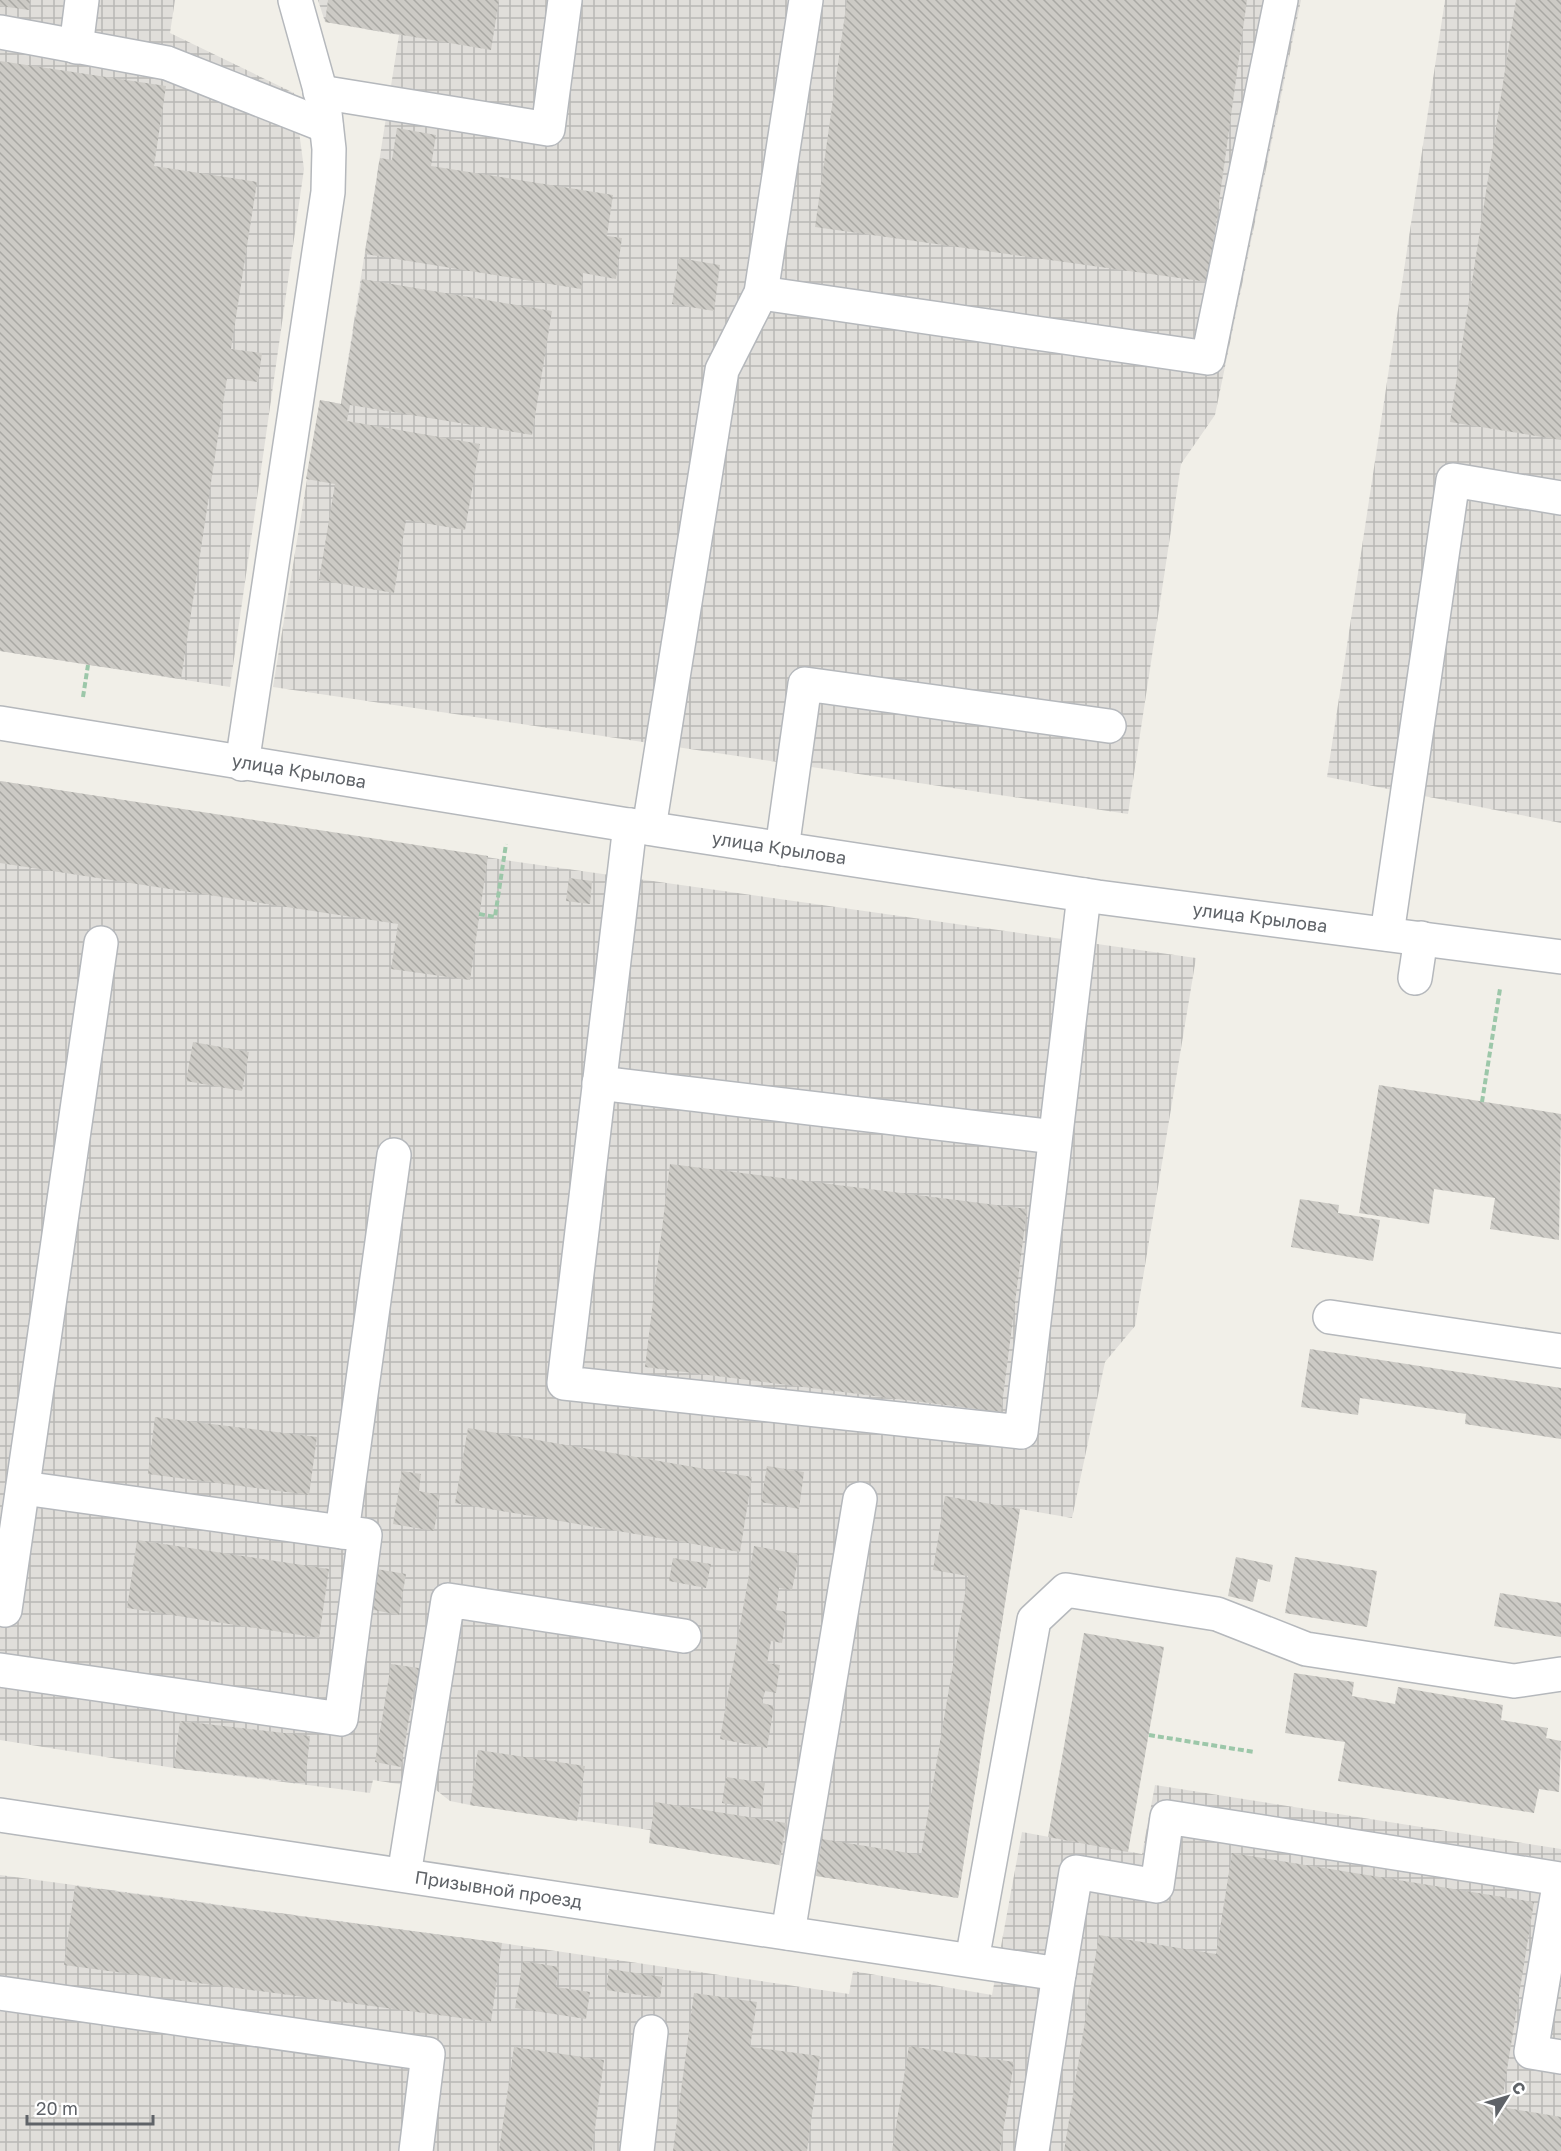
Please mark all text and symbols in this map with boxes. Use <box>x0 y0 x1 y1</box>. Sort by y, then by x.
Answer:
street label: улица Крылова <box>230 749 368 792</box>
street label: улица Крылова <box>710 826 848 868</box>
street label: улица Крылова <box>1191 897 1329 937</box>
street label: Призывной проезд <box>413 1865 584 1912</box>
north arrow <box>1477 2067 1537 2127</box>
text: С <box>1508 2077 1530 2099</box>
scale bar <box>27 2088 153 2126</box>
text: 20 m <box>36 2097 78 2119</box>

